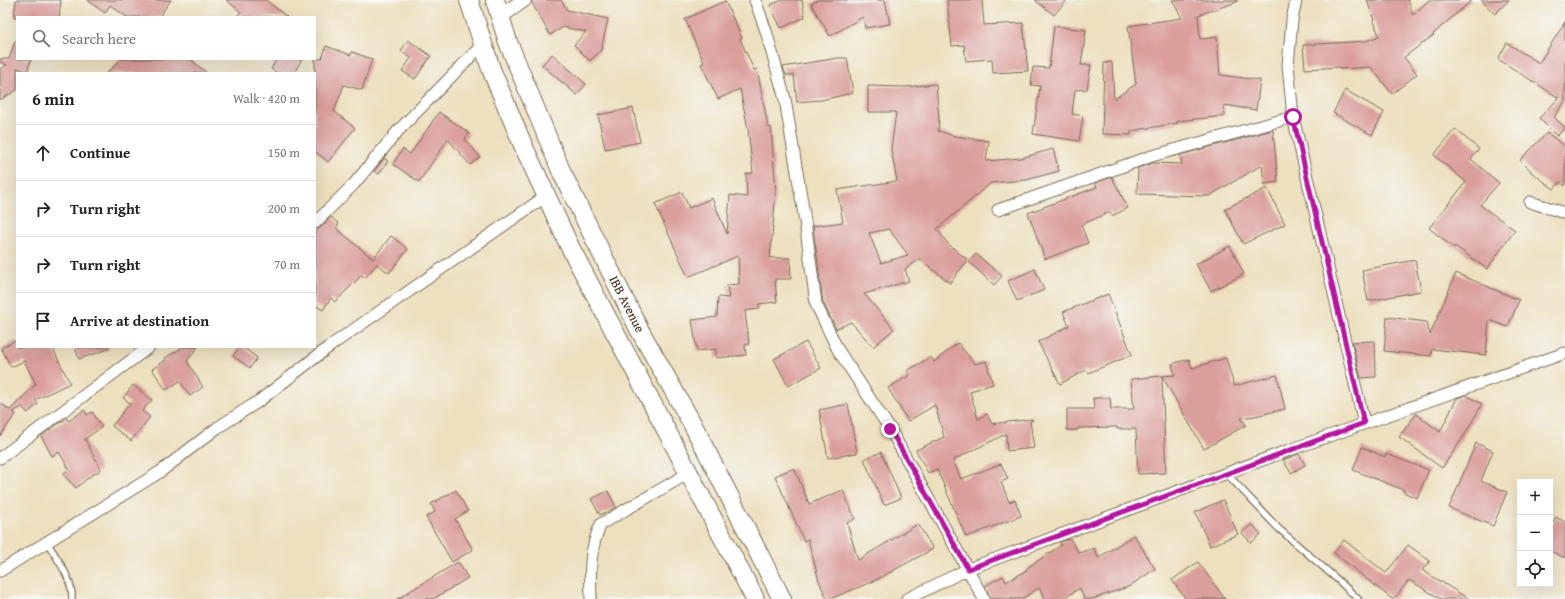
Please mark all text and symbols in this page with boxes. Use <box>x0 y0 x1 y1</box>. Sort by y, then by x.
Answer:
search box <box>16 16 316 60</box>
icon: search <box>30 27 52 49</box>
text: Search here <box>62 28 136 49</box>
text: 6 min <box>32 86 74 111</box>
text: Walk · 420 m <box>233 89 300 108</box>
route start <box>1284 108 1302 126</box>
icon: ahead <box>32 142 54 164</box>
text: Continue <box>70 142 131 163</box>
text: 150 m <box>268 143 300 162</box>
icon: right <box>32 198 54 220</box>
text: Turn right <box>70 198 141 219</box>
text: 200 m <box>268 199 300 218</box>
icon: right <box>32 254 54 276</box>
text: Turn right <box>70 254 141 275</box>
text: 70 m <box>274 255 300 274</box>
street label: IBB Avenue <box>605 272 649 336</box>
icon: arrive <box>32 310 54 332</box>
text: Arrive at destination <box>70 310 209 331</box>
route end <box>881 420 899 438</box>
map controls <box>1517 479 1553 587</box>
button: + <box>1517 479 1553 515</box>
button: − <box>1517 515 1553 551</box>
button: locate <box>1517 551 1553 587</box>

